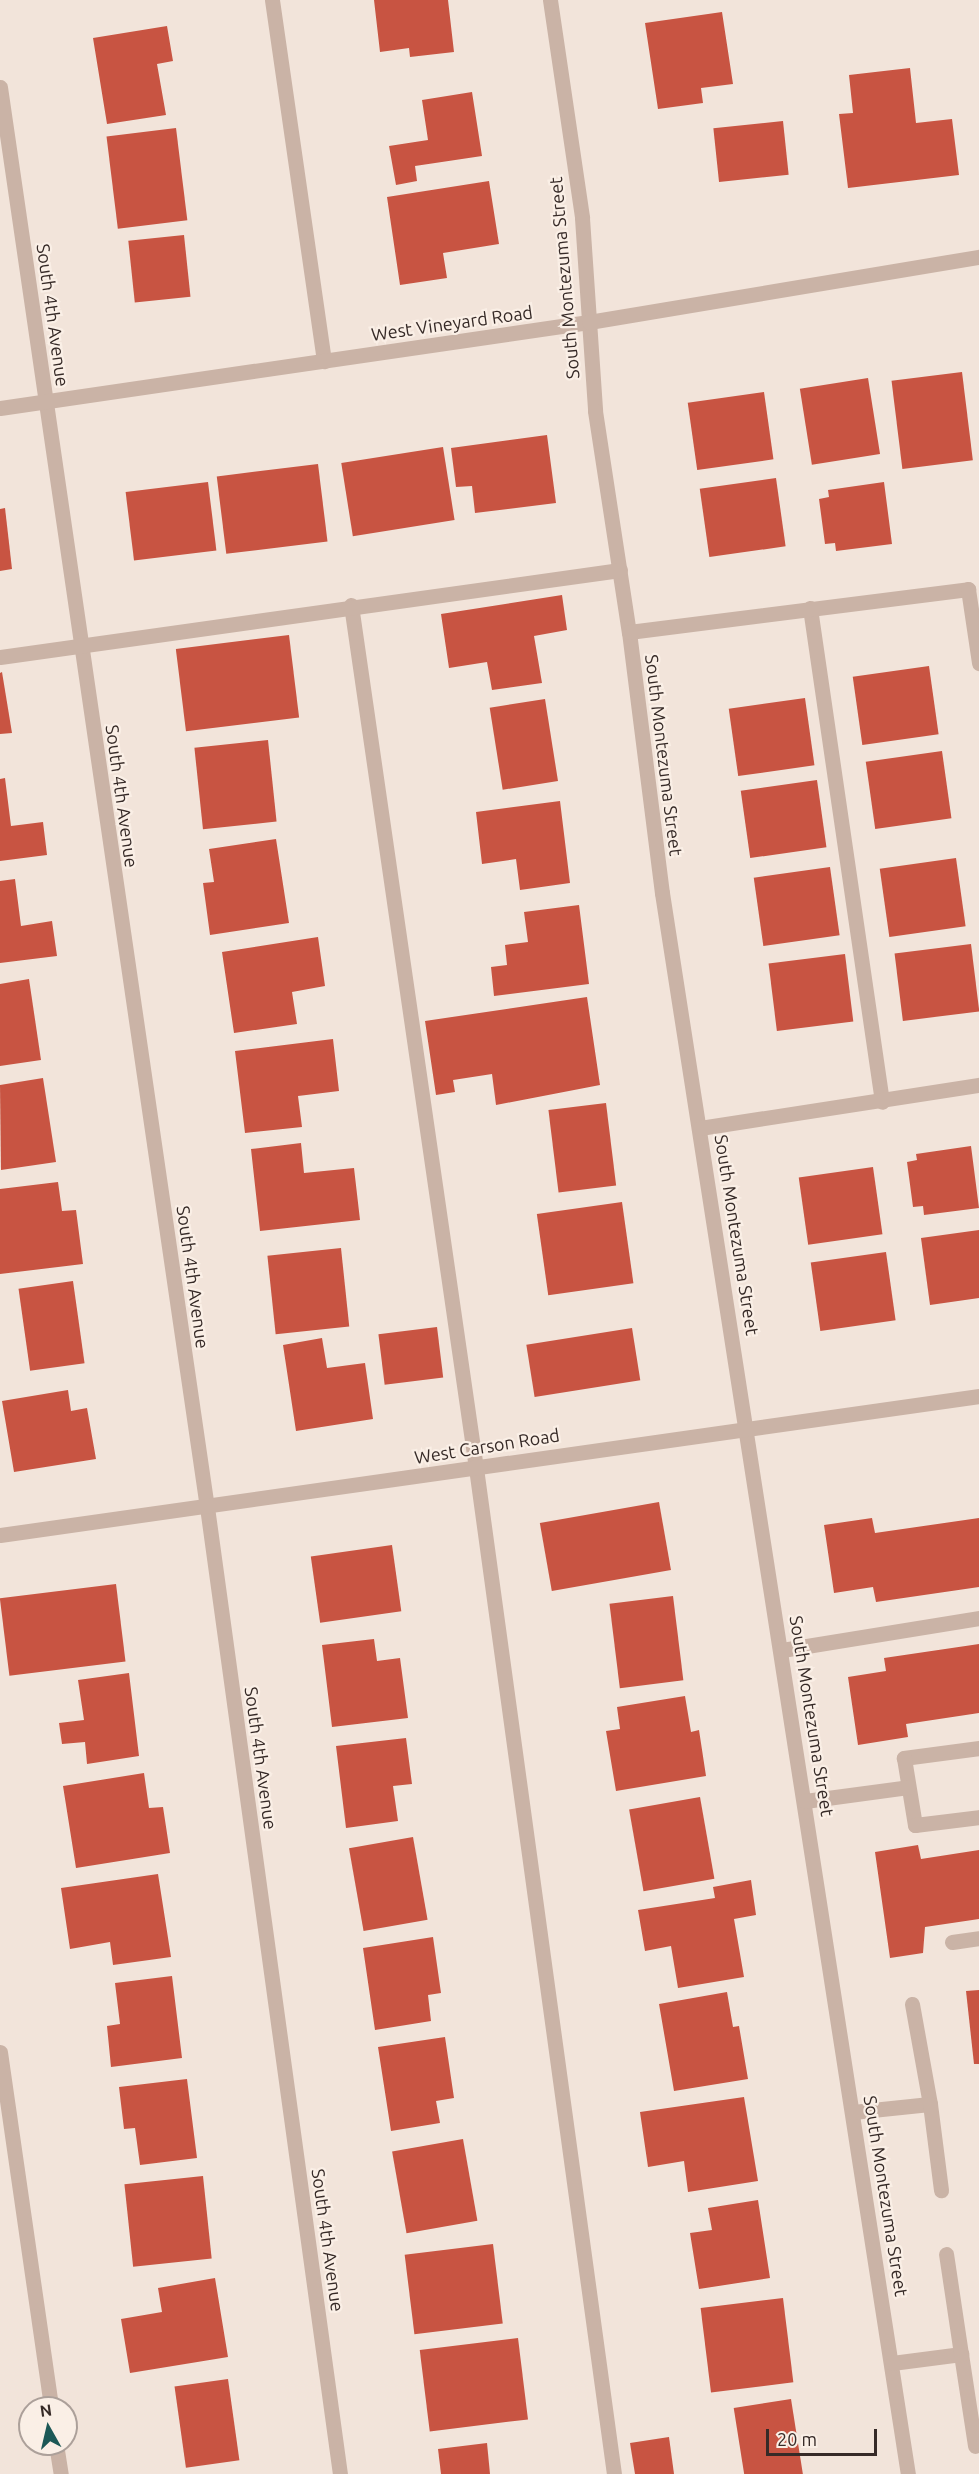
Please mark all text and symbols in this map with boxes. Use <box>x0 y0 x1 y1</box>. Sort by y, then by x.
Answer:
street label: South Montezuma Street <box>544 176 584 380</box>
street label: South 4th Avenue <box>32 242 74 388</box>
street label: West Vineyard Road <box>370 301 534 345</box>
street label: South Montezuma Street <box>641 653 687 857</box>
street label: South 4th Avenue <box>101 723 143 869</box>
street label: South Montezuma Street <box>710 1133 764 1337</box>
street label: South 4th Avenue <box>172 1204 214 1350</box>
street label: West Carson Road <box>413 1424 561 1468</box>
street label: South Montezuma Street <box>785 1614 839 1818</box>
street label: South 4th Avenue <box>240 1685 282 1831</box>
street label: South Montezuma Street <box>859 2094 913 2298</box>
street label: South 4th Avenue <box>307 2167 349 2313</box>
north arrow <box>18 2396 78 2456</box>
text: N <box>39 2400 53 2420</box>
scale bar <box>769 2417 880 2455</box>
text: 20 m <box>777 2429 817 2449</box>

